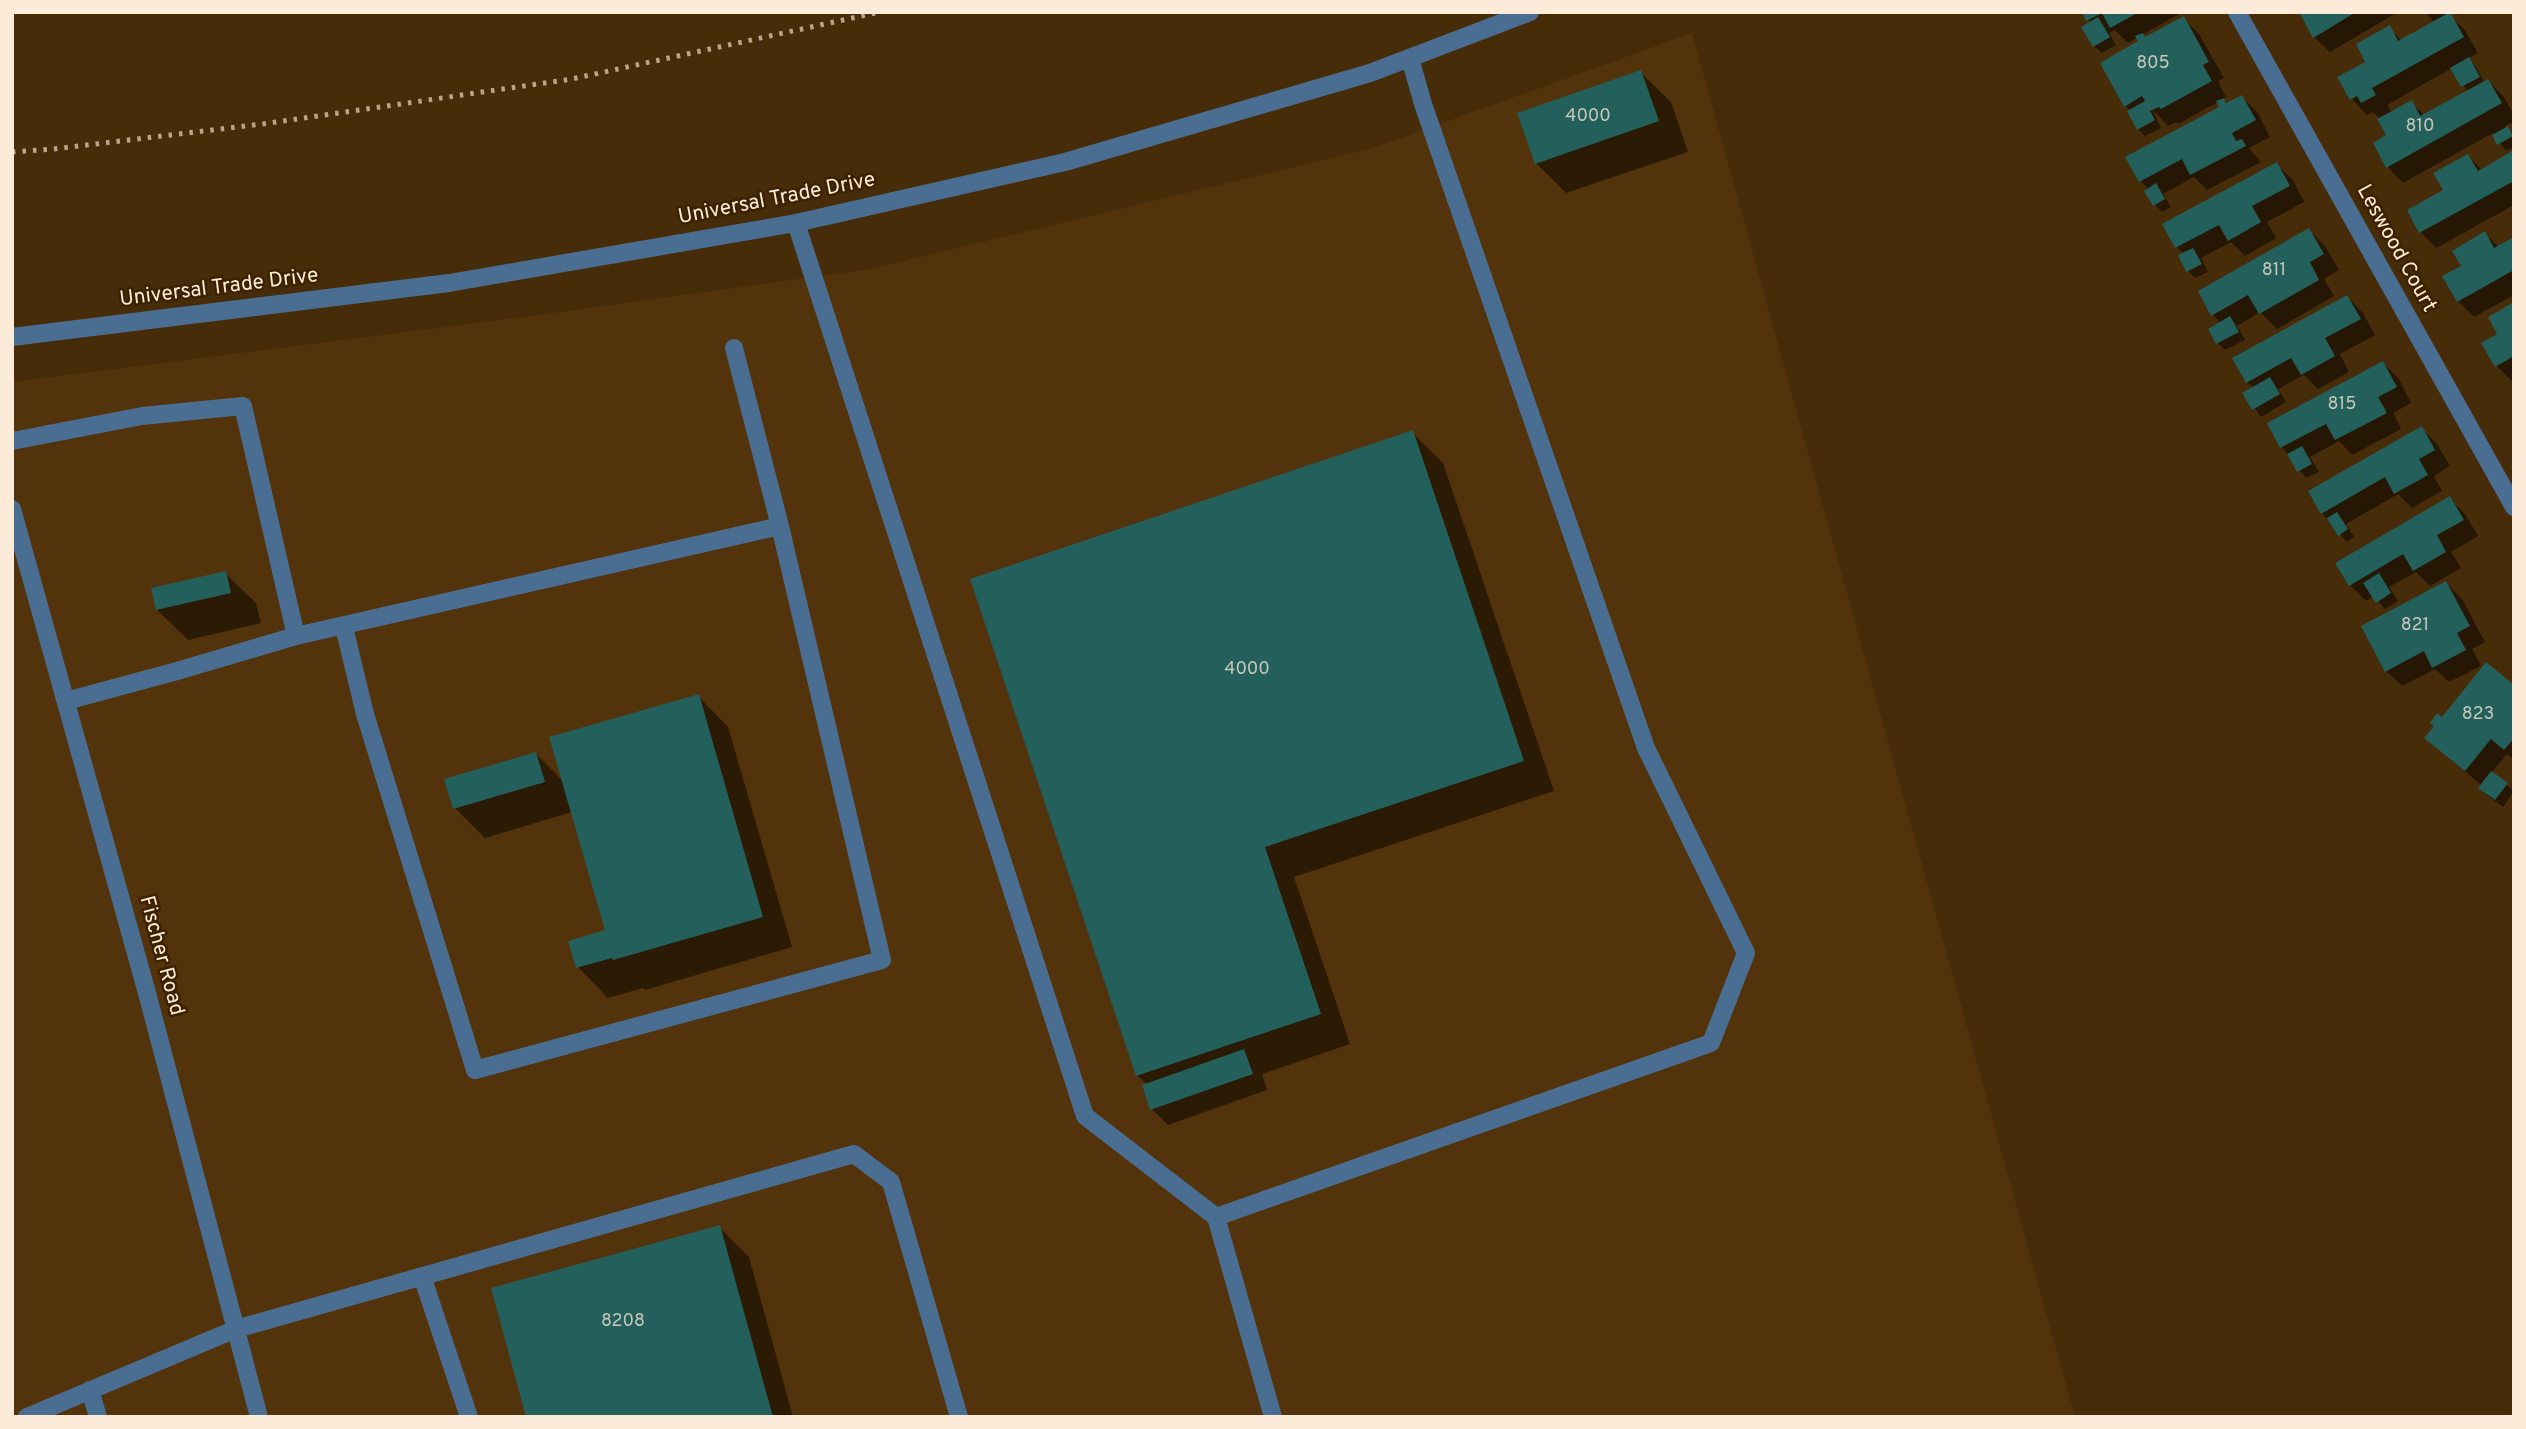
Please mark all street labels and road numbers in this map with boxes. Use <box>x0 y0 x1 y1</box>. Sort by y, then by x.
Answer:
street label: Universal Trade Drive <box>676 169 878 231</box>
street label: Leswood Court <box>2350 181 2440 317</box>
street label: Universal Trade Drive <box>118 264 320 314</box>
street label: Fischer Road <box>132 894 188 1018</box>

